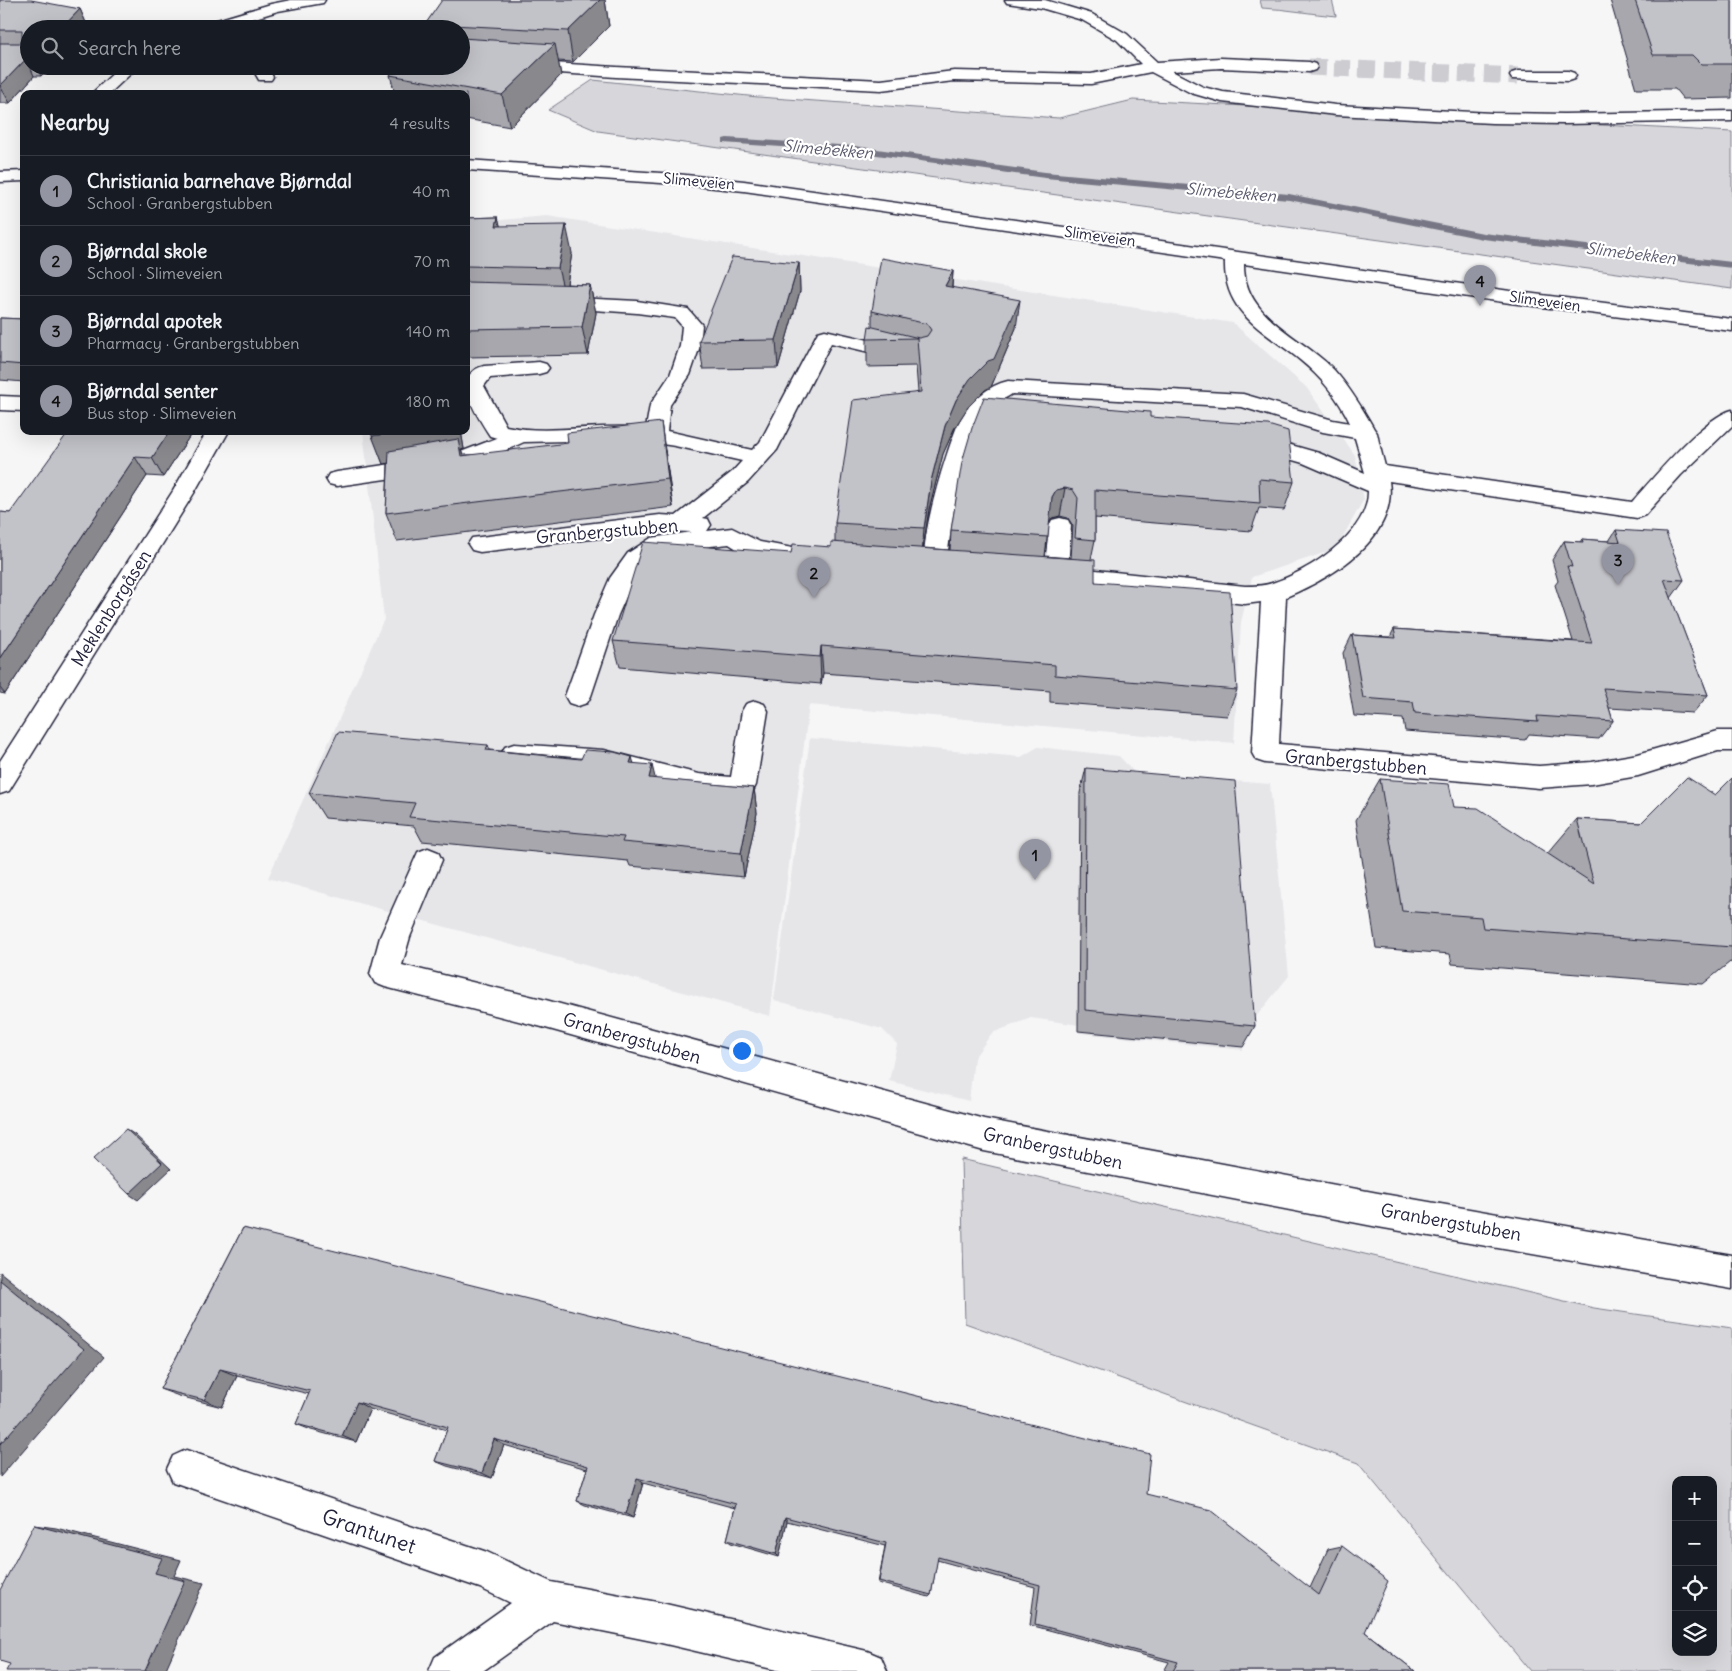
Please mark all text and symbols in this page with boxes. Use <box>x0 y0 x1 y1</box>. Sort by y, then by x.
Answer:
search box <box>20 20 470 75</box>
icon: search <box>38 34 66 62</box>
text: Search here <box>78 36 181 60</box>
text: Nearby <box>40 109 110 136</box>
text: 4 results <box>389 113 450 133</box>
water label: Slimebekken <box>782 135 875 163</box>
street label: Slimeveien <box>662 168 736 194</box>
text: Christiania barnehave Bjørndal <box>87 169 352 193</box>
water label: Slimebekken <box>1185 178 1278 206</box>
text: 1 <box>53 181 59 201</box>
text: 40 m <box>412 181 450 201</box>
text: School · Granbergstubben <box>87 193 273 213</box>
street label: Slimeveien <box>1063 222 1137 250</box>
water label: Slimebekken <box>1585 238 1678 269</box>
text: Bjørndal skole <box>87 239 207 263</box>
text: 2 <box>52 251 60 271</box>
text: 70 m <box>414 251 450 271</box>
text: School · Slimeveien <box>87 263 223 283</box>
pin: 4 <box>1464 265 1496 306</box>
street label: Slimeveien <box>1508 287 1582 315</box>
text: Bjørndal apotek <box>87 309 222 333</box>
text: 3 <box>51 321 61 341</box>
text: 140 m <box>406 321 450 341</box>
text: Pharmacy · Granbergstubben <box>87 333 300 353</box>
text: Bjørndal senter <box>87 379 218 403</box>
text: 4 <box>51 391 61 411</box>
text: 180 m <box>406 391 450 411</box>
text: Bus stop · Slimeveien <box>87 403 236 423</box>
street label: Granbergstubben <box>535 513 679 549</box>
pin: 3 <box>1602 544 1634 585</box>
street label: Meklenborgåsen <box>66 545 156 671</box>
pin: 2 <box>798 557 830 598</box>
street label: Granbergstubben <box>1284 744 1428 780</box>
pin: 1 <box>1019 839 1051 880</box>
street label: Granbergstubben <box>560 1007 704 1069</box>
your location <box>729 1038 755 1064</box>
street label: Granbergstubben <box>981 1122 1125 1174</box>
street label: Granbergstubben <box>1379 1198 1523 1246</box>
map controls <box>1672 1476 1717 1656</box>
button: + <box>1672 1476 1717 1521</box>
street label: Grantunet <box>319 1502 419 1560</box>
button: − <box>1672 1521 1717 1566</box>
button: locate <box>1672 1566 1717 1611</box>
button: layers <box>1672 1611 1717 1656</box>

